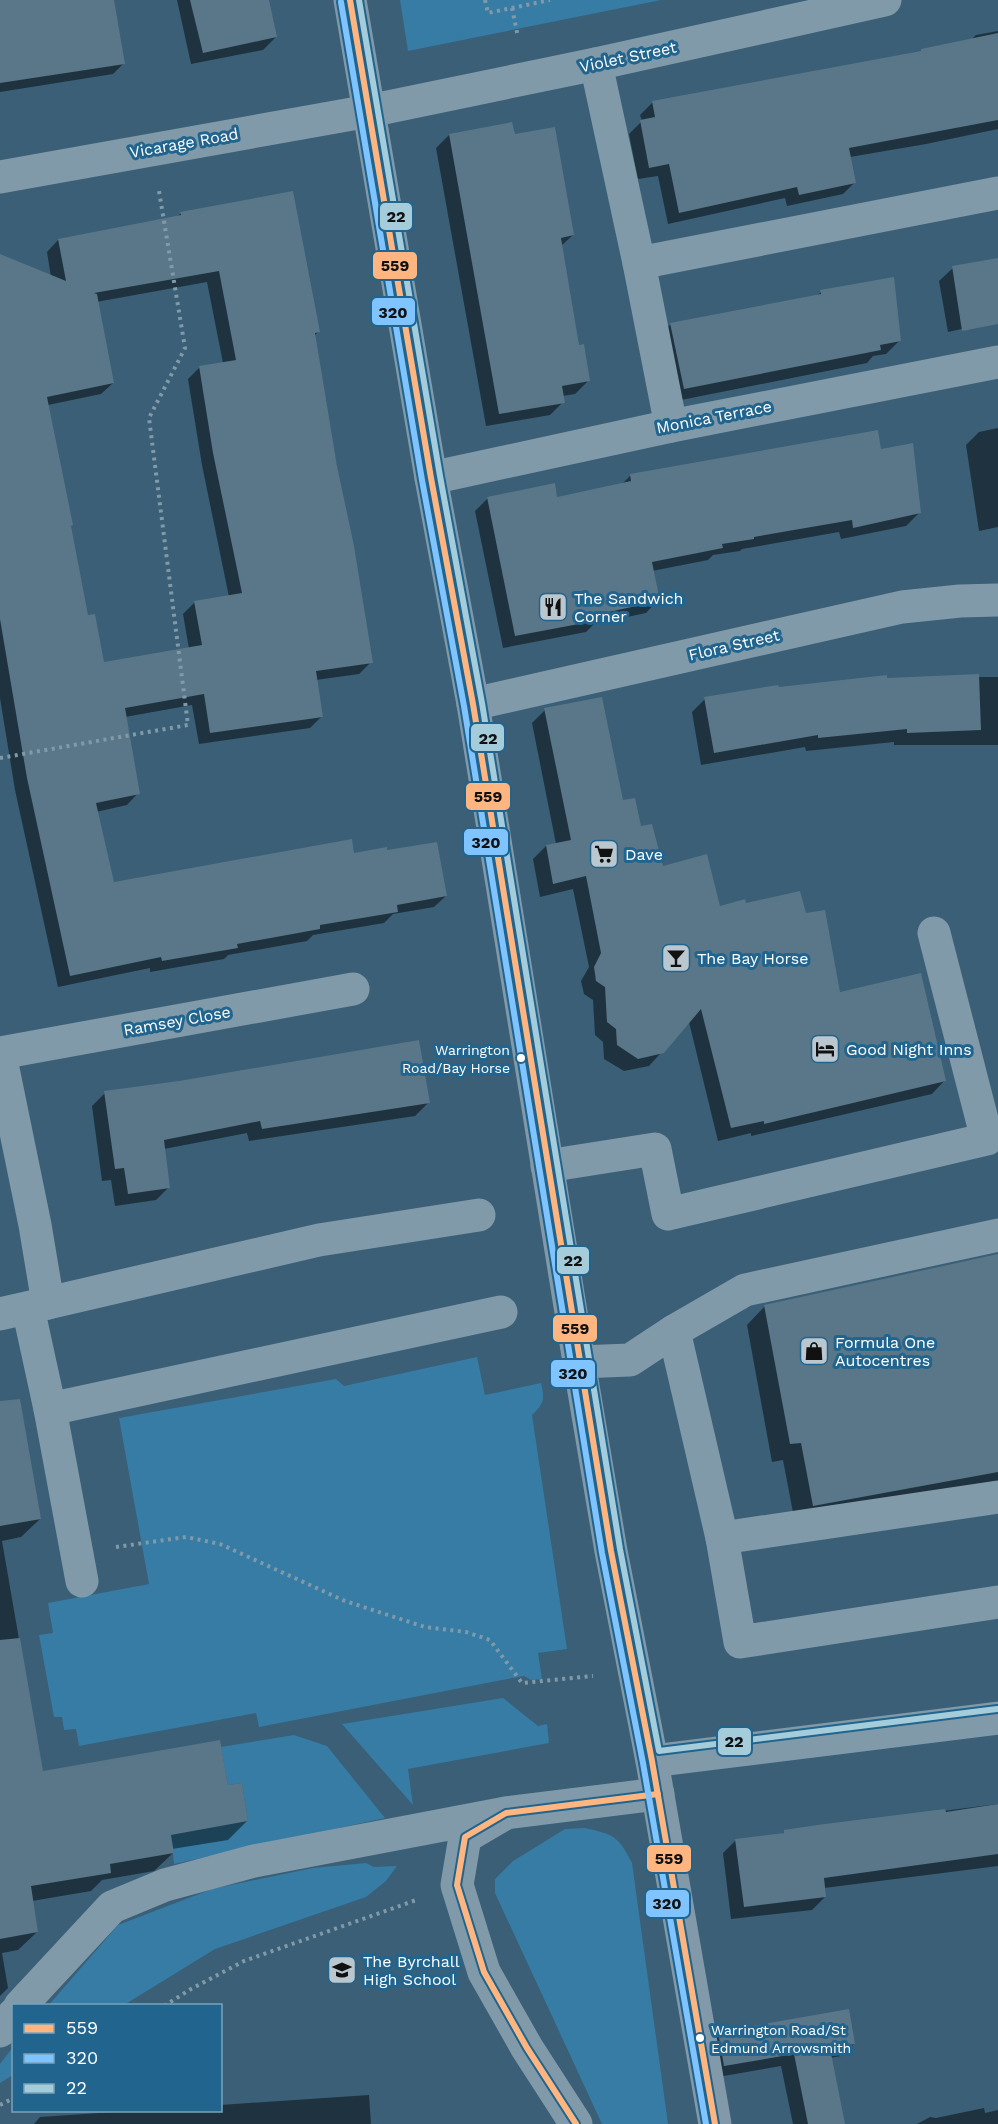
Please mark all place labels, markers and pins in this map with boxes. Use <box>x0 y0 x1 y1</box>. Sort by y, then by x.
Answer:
place label: The Sandwich Corner <box>574 589 684 626</box>
restaurant icon: The Sandwich Corner <box>537 591 569 623</box>
supermarket icon: Dave <box>588 838 620 870</box>
place label: Dave <box>625 845 663 864</box>
bar icon: The Bay Horse <box>660 942 692 974</box>
place label: The Bay Horse <box>697 949 808 968</box>
hotel icon: Good Night Inns <box>809 1033 841 1065</box>
place label: Good Night Inns <box>846 1040 972 1059</box>
place label: Warrington Road/Bay Horse <box>402 1042 510 1076</box>
marker: Warrington Road/Bay Horse <box>515 1052 527 1064</box>
place label: Formula One Autocentres <box>835 1333 935 1370</box>
shop icon: Formula One Autocentres <box>798 1335 830 1367</box>
place label: The Byrchall High School <box>363 1952 460 1989</box>
school or university icon: The Byrchall High School <box>326 1954 358 1986</box>
place label: Warrington Road/St Edmund Arrowsmith <box>711 2022 851 2056</box>
marker: Warrington Road/St Edmund Arrowsmith <box>694 2032 706 2044</box>

